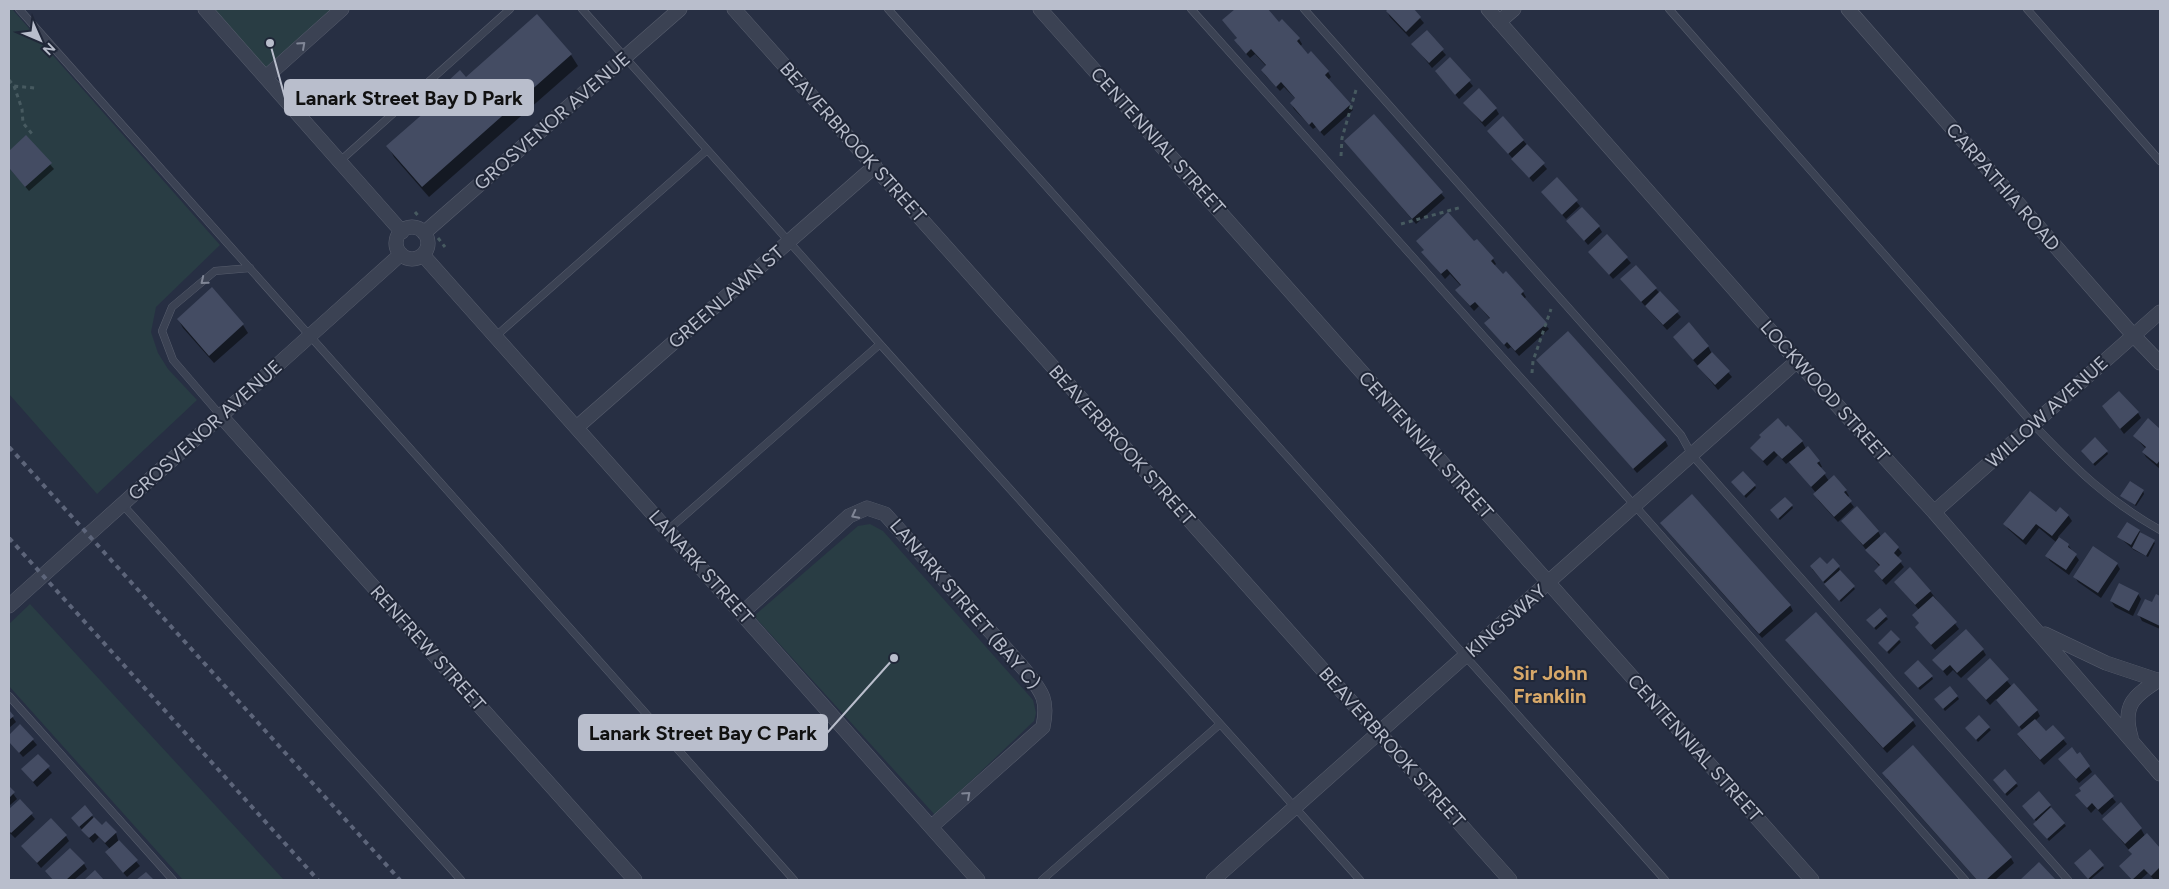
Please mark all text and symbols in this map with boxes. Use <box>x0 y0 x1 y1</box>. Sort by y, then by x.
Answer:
north arrow <box>15 15 65 65</box>
text: N <box>39 39 59 59</box>
one-way arrow <box>297 41 306 50</box>
street label: GROSVENOR AVENUE <box>469 47 635 195</box>
street label: BEAVERBROOK STREET <box>775 57 931 227</box>
street label: CENTENNIAL STREET <box>1086 63 1231 220</box>
callout: Lanark Street Bay D Park <box>285 80 533 115</box>
text: Lanark Street Bay D Park <box>295 86 523 110</box>
street label: CARPATHIA ROAD <box>1941 118 2065 256</box>
street label: GREENLAWN ST <box>664 240 789 353</box>
one-way arrow <box>201 275 210 283</box>
street label: LOCKWOOD STREET <box>1756 316 1895 467</box>
street label: WILLOW AVENUE <box>1981 351 2113 473</box>
street label: GROSVENOR AVENUE <box>123 355 287 505</box>
street label: BEAVERBROOK STREET <box>1044 360 1200 530</box>
street label: CENTENNIAL STREET <box>1354 367 1499 524</box>
street label: LANARK STREET <box>644 505 759 629</box>
one-way arrow <box>851 508 860 518</box>
street label: LANARK STREET (BAY C) <box>885 514 1045 694</box>
street label: KINGSWAY <box>1461 579 1551 662</box>
street label: RENFREW STREET <box>365 580 491 716</box>
district label: Sir John Franklin <box>1512 661 1588 708</box>
street label: BEAVERBROOK STREET <box>1314 662 1470 832</box>
street label: CENTENNIAL STREET <box>1623 670 1768 827</box>
callout: Lanark Street Bay C Park <box>579 715 827 750</box>
text: Lanark Street Bay C Park <box>589 721 817 745</box>
one-way arrow <box>962 792 971 801</box>

